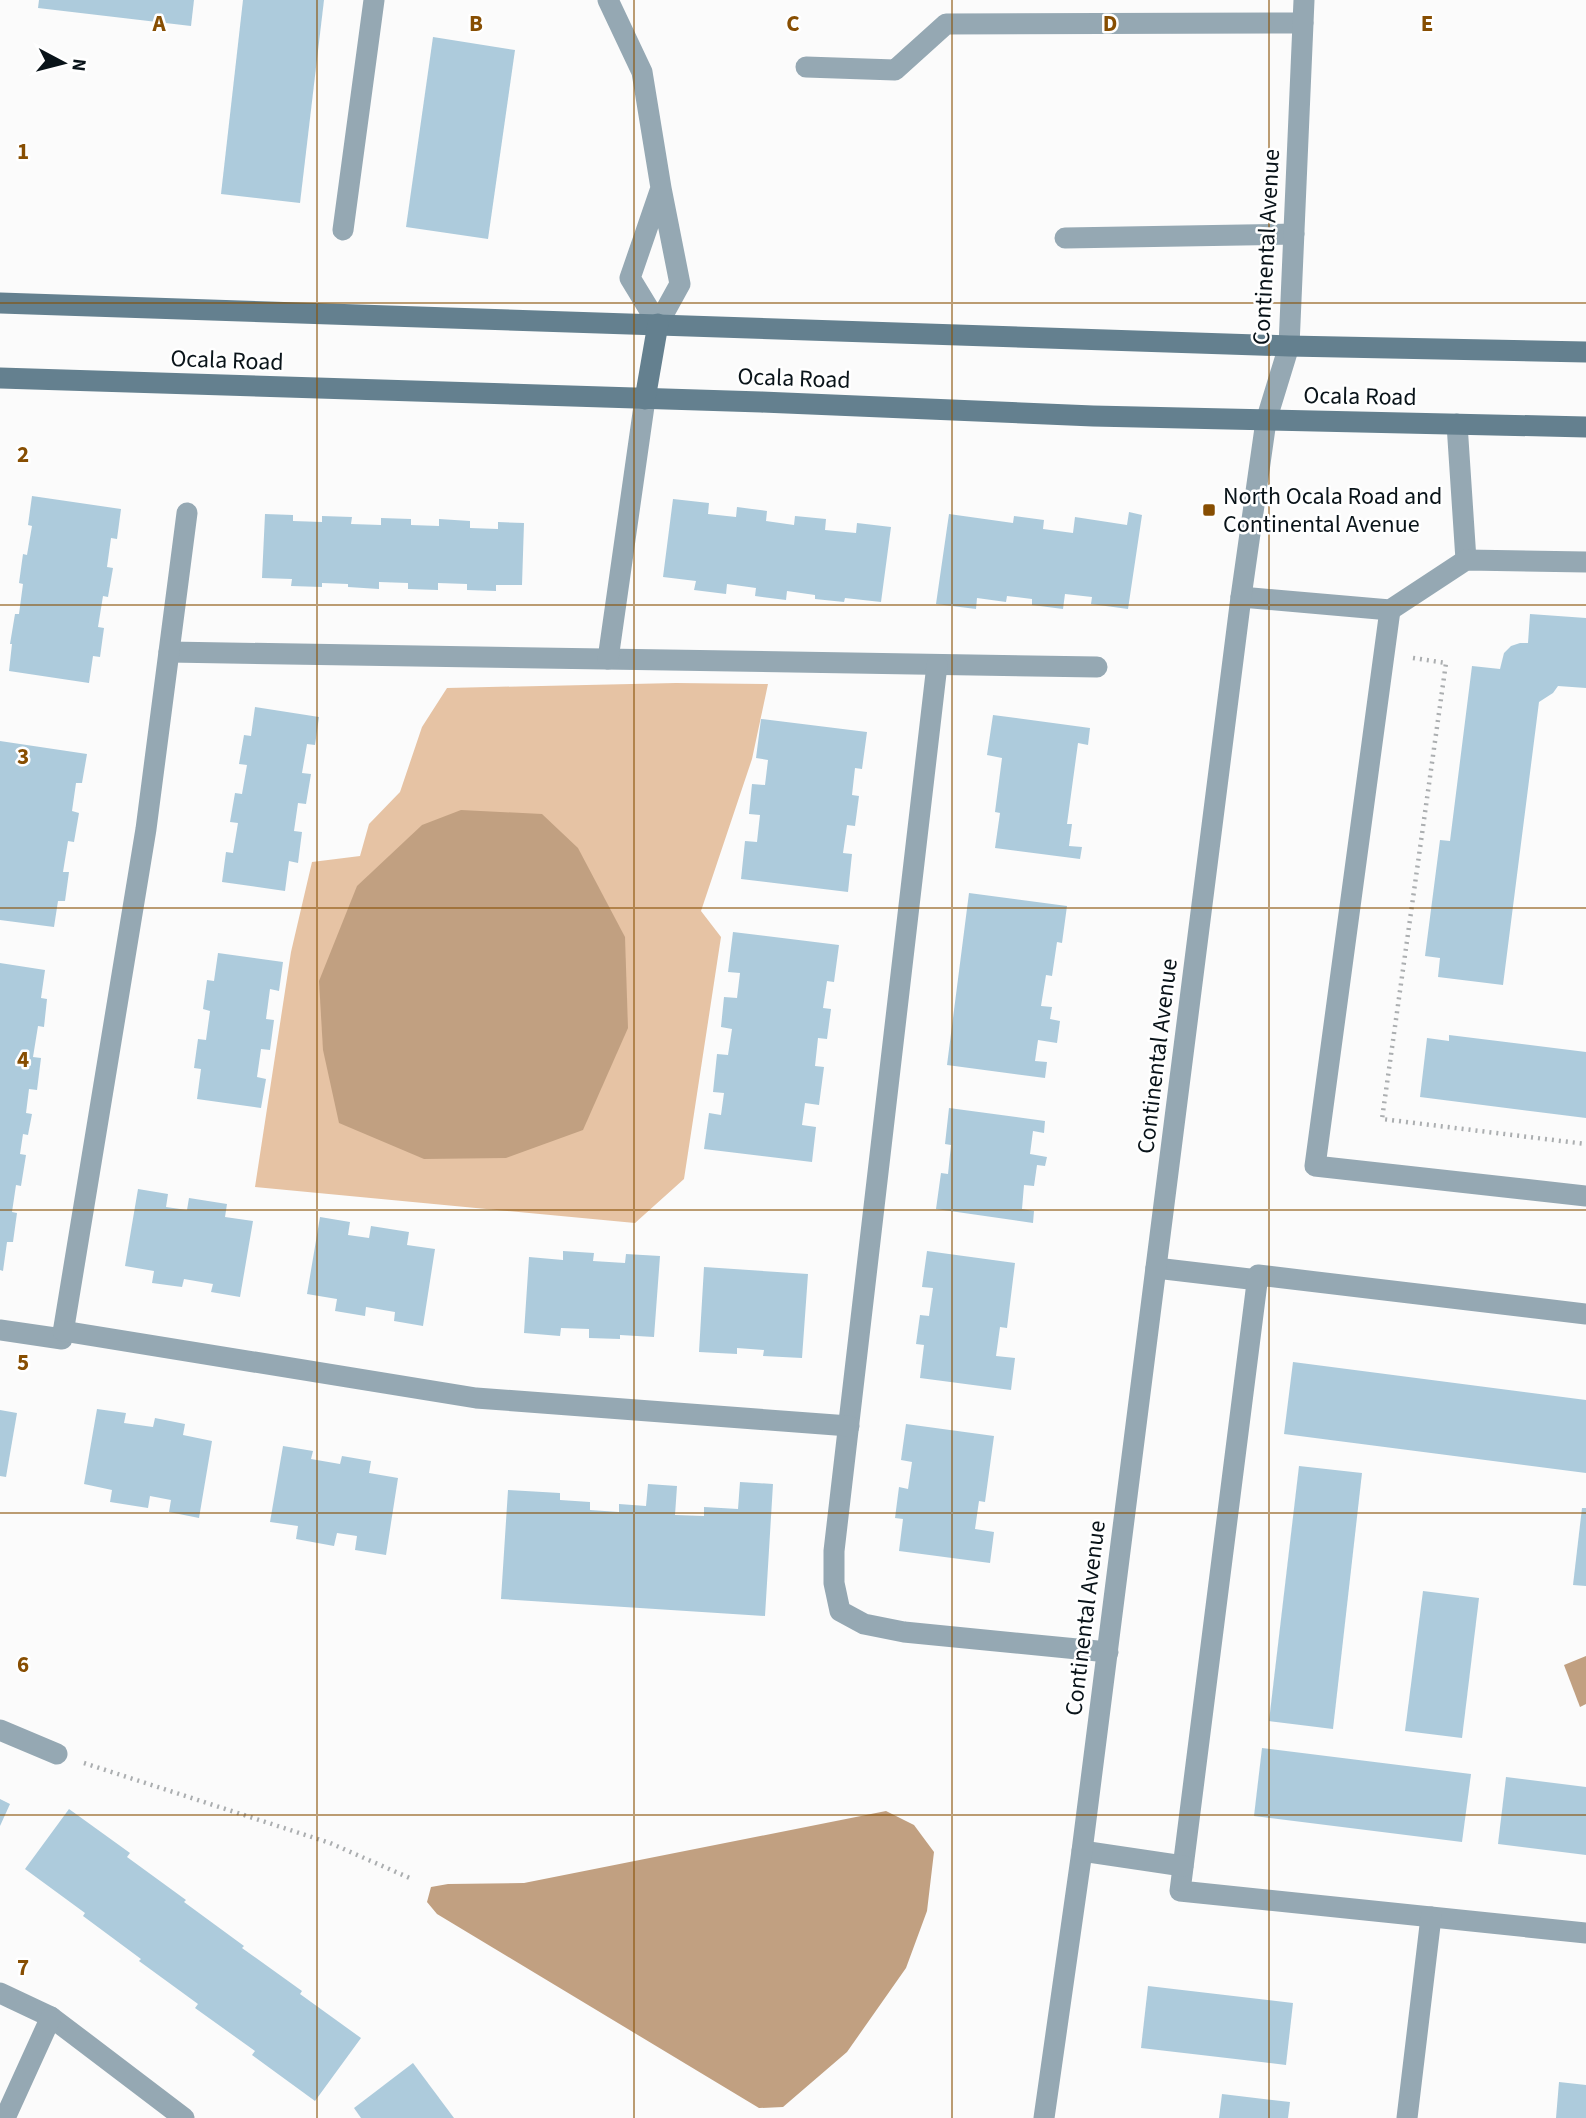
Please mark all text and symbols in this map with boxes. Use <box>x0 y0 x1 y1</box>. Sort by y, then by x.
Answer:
text: A <box>151 7 166 40</box>
text: B <box>469 7 483 40</box>
text: C <box>786 7 800 40</box>
text: D <box>1103 7 1117 40</box>
text: E <box>1421 7 1433 40</box>
north arrow <box>28 28 98 98</box>
text: N <box>64 57 93 73</box>
text: 1 <box>17 135 29 168</box>
street label: Continental Avenue <box>1244 148 1289 346</box>
street label: Ocala Road <box>170 341 284 380</box>
street label: Ocala Road <box>737 359 851 398</box>
street label: Ocala Road <box>1303 378 1417 415</box>
text: 2 <box>17 438 29 471</box>
place label: North Ocala Road and Continental Avenue <box>1223 479 1442 542</box>
marker: North Ocala Road and Continental Avenue <box>1201 502 1217 518</box>
text: 3 <box>17 740 29 773</box>
street label: Continental Avenue <box>1128 956 1187 1156</box>
text: 4 <box>17 1043 29 1076</box>
text: 5 <box>17 1346 29 1379</box>
street label: Continental Avenue <box>1056 1518 1115 1718</box>
text: 6 <box>17 1648 29 1681</box>
text: 7 <box>17 1951 29 1984</box>

